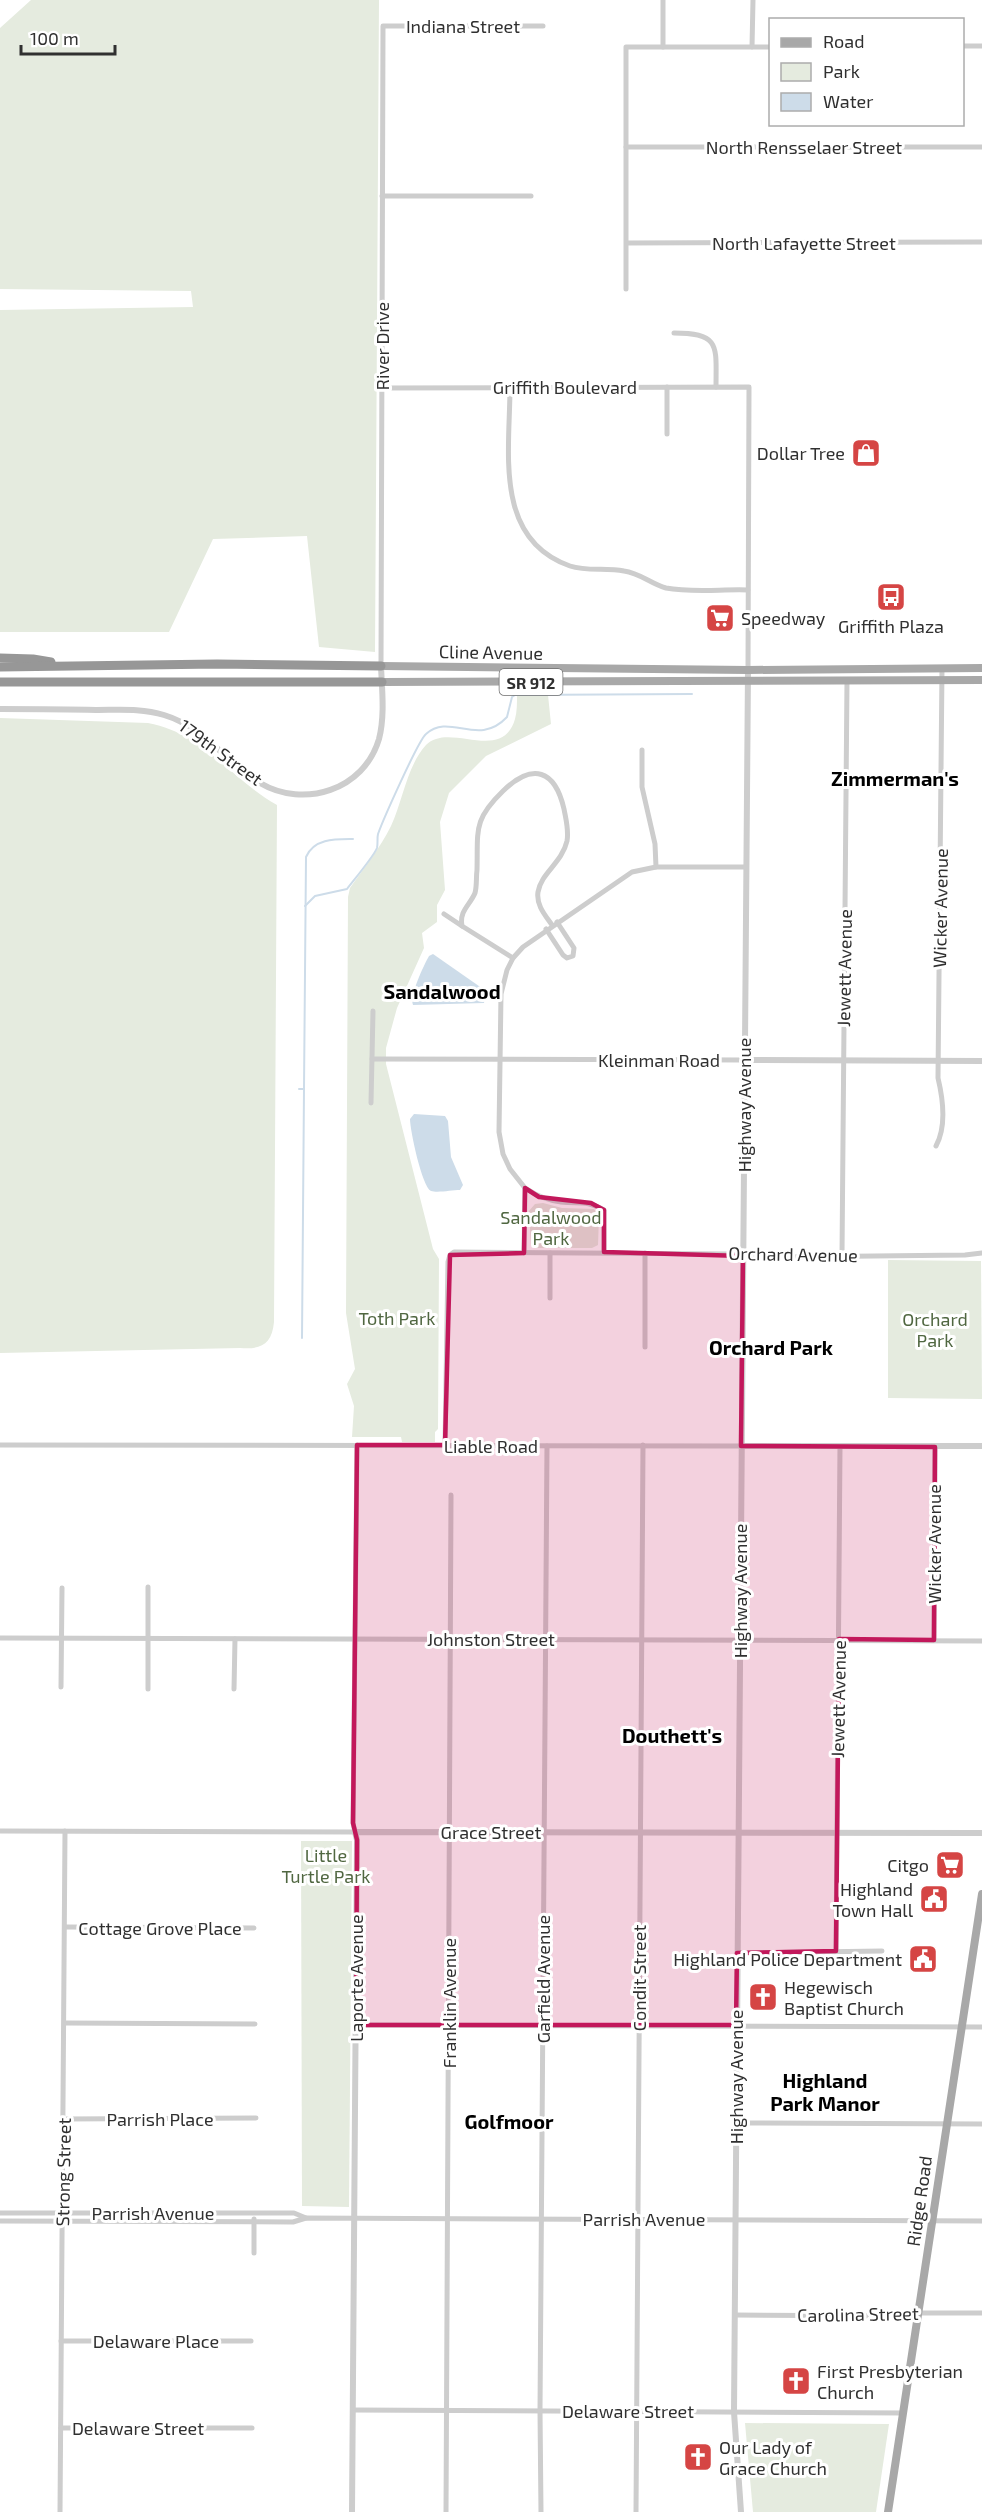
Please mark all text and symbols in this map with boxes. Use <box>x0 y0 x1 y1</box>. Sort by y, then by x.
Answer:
street label: Indiana Street <box>406 15 520 37</box>
scale bar <box>21 18 116 56</box>
legend <box>769 18 964 126</box>
text: 100 m <box>30 27 79 49</box>
text: Road <box>823 30 864 52</box>
text: Park <box>823 60 860 82</box>
text: Water <box>823 90 873 112</box>
street label: North Rensselaer Street <box>706 136 902 158</box>
street label: North Lafayette Street <box>712 232 896 254</box>
street label: River Drive <box>371 302 393 390</box>
street label: Griffith Boulevard <box>493 376 637 398</box>
shop icon: Dollar Tree <box>850 437 882 469</box>
place label: Dollar Tree <box>757 442 845 464</box>
bus stop icon: Griffith Plaza <box>875 581 907 613</box>
supermarket icon: Speedway <box>704 602 736 634</box>
place label: Speedway <box>741 607 826 629</box>
place label: Griffith Plaza <box>838 615 944 637</box>
street label: Cline Avenue <box>439 640 543 664</box>
road number: SR 912 <box>500 669 562 695</box>
street label: 179th Street <box>175 714 267 790</box>
district label: Zimmerman's <box>831 766 959 790</box>
street label: Wicker Avenue <box>928 848 952 968</box>
street label: Jewett Avenue <box>832 909 856 1027</box>
district label: Sandalwood <box>383 979 501 1003</box>
street label: Highway Avenue <box>733 1038 755 1172</box>
street label: Kleinman Road <box>598 1049 720 1071</box>
park label: Sandalwood Park <box>500 1206 602 1249</box>
street label: Orchard Avenue <box>728 1242 858 1266</box>
park label: Toth Park <box>359 1307 435 1329</box>
park label: Orchard Park <box>902 1308 968 1351</box>
district label: Orchard Park <box>709 1335 834 1359</box>
street label: Liable Road <box>444 1435 538 1457</box>
street label: Wicker Avenue <box>923 1484 945 1604</box>
street label: Highway Avenue <box>729 1524 751 1658</box>
street label: Johnston Street <box>427 1628 555 1650</box>
street label: Jewett Avenue <box>826 1640 850 1758</box>
district label: Douthett's <box>622 1723 722 1747</box>
street label: Grace Street <box>441 1821 542 1843</box>
park label: Little Turtle Park <box>281 1844 371 1887</box>
supermarket icon: Citgo <box>934 1849 966 1881</box>
place label: Citgo <box>887 1854 929 1876</box>
place label: Highland Town Hall <box>832 1878 914 1921</box>
public building icon: Highland Town Hall <box>918 1883 950 1915</box>
street label: Laporte Avenue <box>345 1914 367 2042</box>
street label: Garfield Avenue <box>532 1915 554 2043</box>
street label: Cottage Grove Place <box>78 1917 242 1939</box>
street label: Condit Street <box>628 1925 650 2031</box>
street label: Franklin Avenue <box>438 1938 460 2068</box>
public building icon: Highland Police Department <box>907 1943 939 1975</box>
place label: Highland Police Department <box>673 1948 902 1970</box>
place label: Hegewisch Baptist Church <box>784 1976 904 2019</box>
church icon: Hegewisch Baptist Church <box>747 1981 779 2013</box>
street label: Highway Avenue <box>725 2010 747 2144</box>
district label: Highland Park Manor <box>770 2068 880 2115</box>
street label: Parrish Place <box>106 2108 214 2130</box>
district label: Golfmoor <box>465 2109 554 2133</box>
street label: Strong Street <box>51 2117 75 2226</box>
street label: Ridge Road <box>902 2154 936 2248</box>
street label: Parrish Avenue <box>92 2202 214 2224</box>
street label: Parrish Avenue <box>583 2208 705 2230</box>
street label: Carolina Street <box>797 2302 919 2326</box>
street label: Delaware Place <box>93 2330 219 2352</box>
place label: First Presbyterian Church <box>817 2360 963 2403</box>
church icon: First Presbyterian Church <box>780 2365 812 2397</box>
street label: Delaware Street <box>562 2400 694 2422</box>
street label: Delaware Street <box>72 2417 204 2439</box>
place label: Our Lady of Grace Church <box>719 2436 827 2479</box>
church icon: Our Lady of Grace Church <box>682 2441 714 2473</box>

